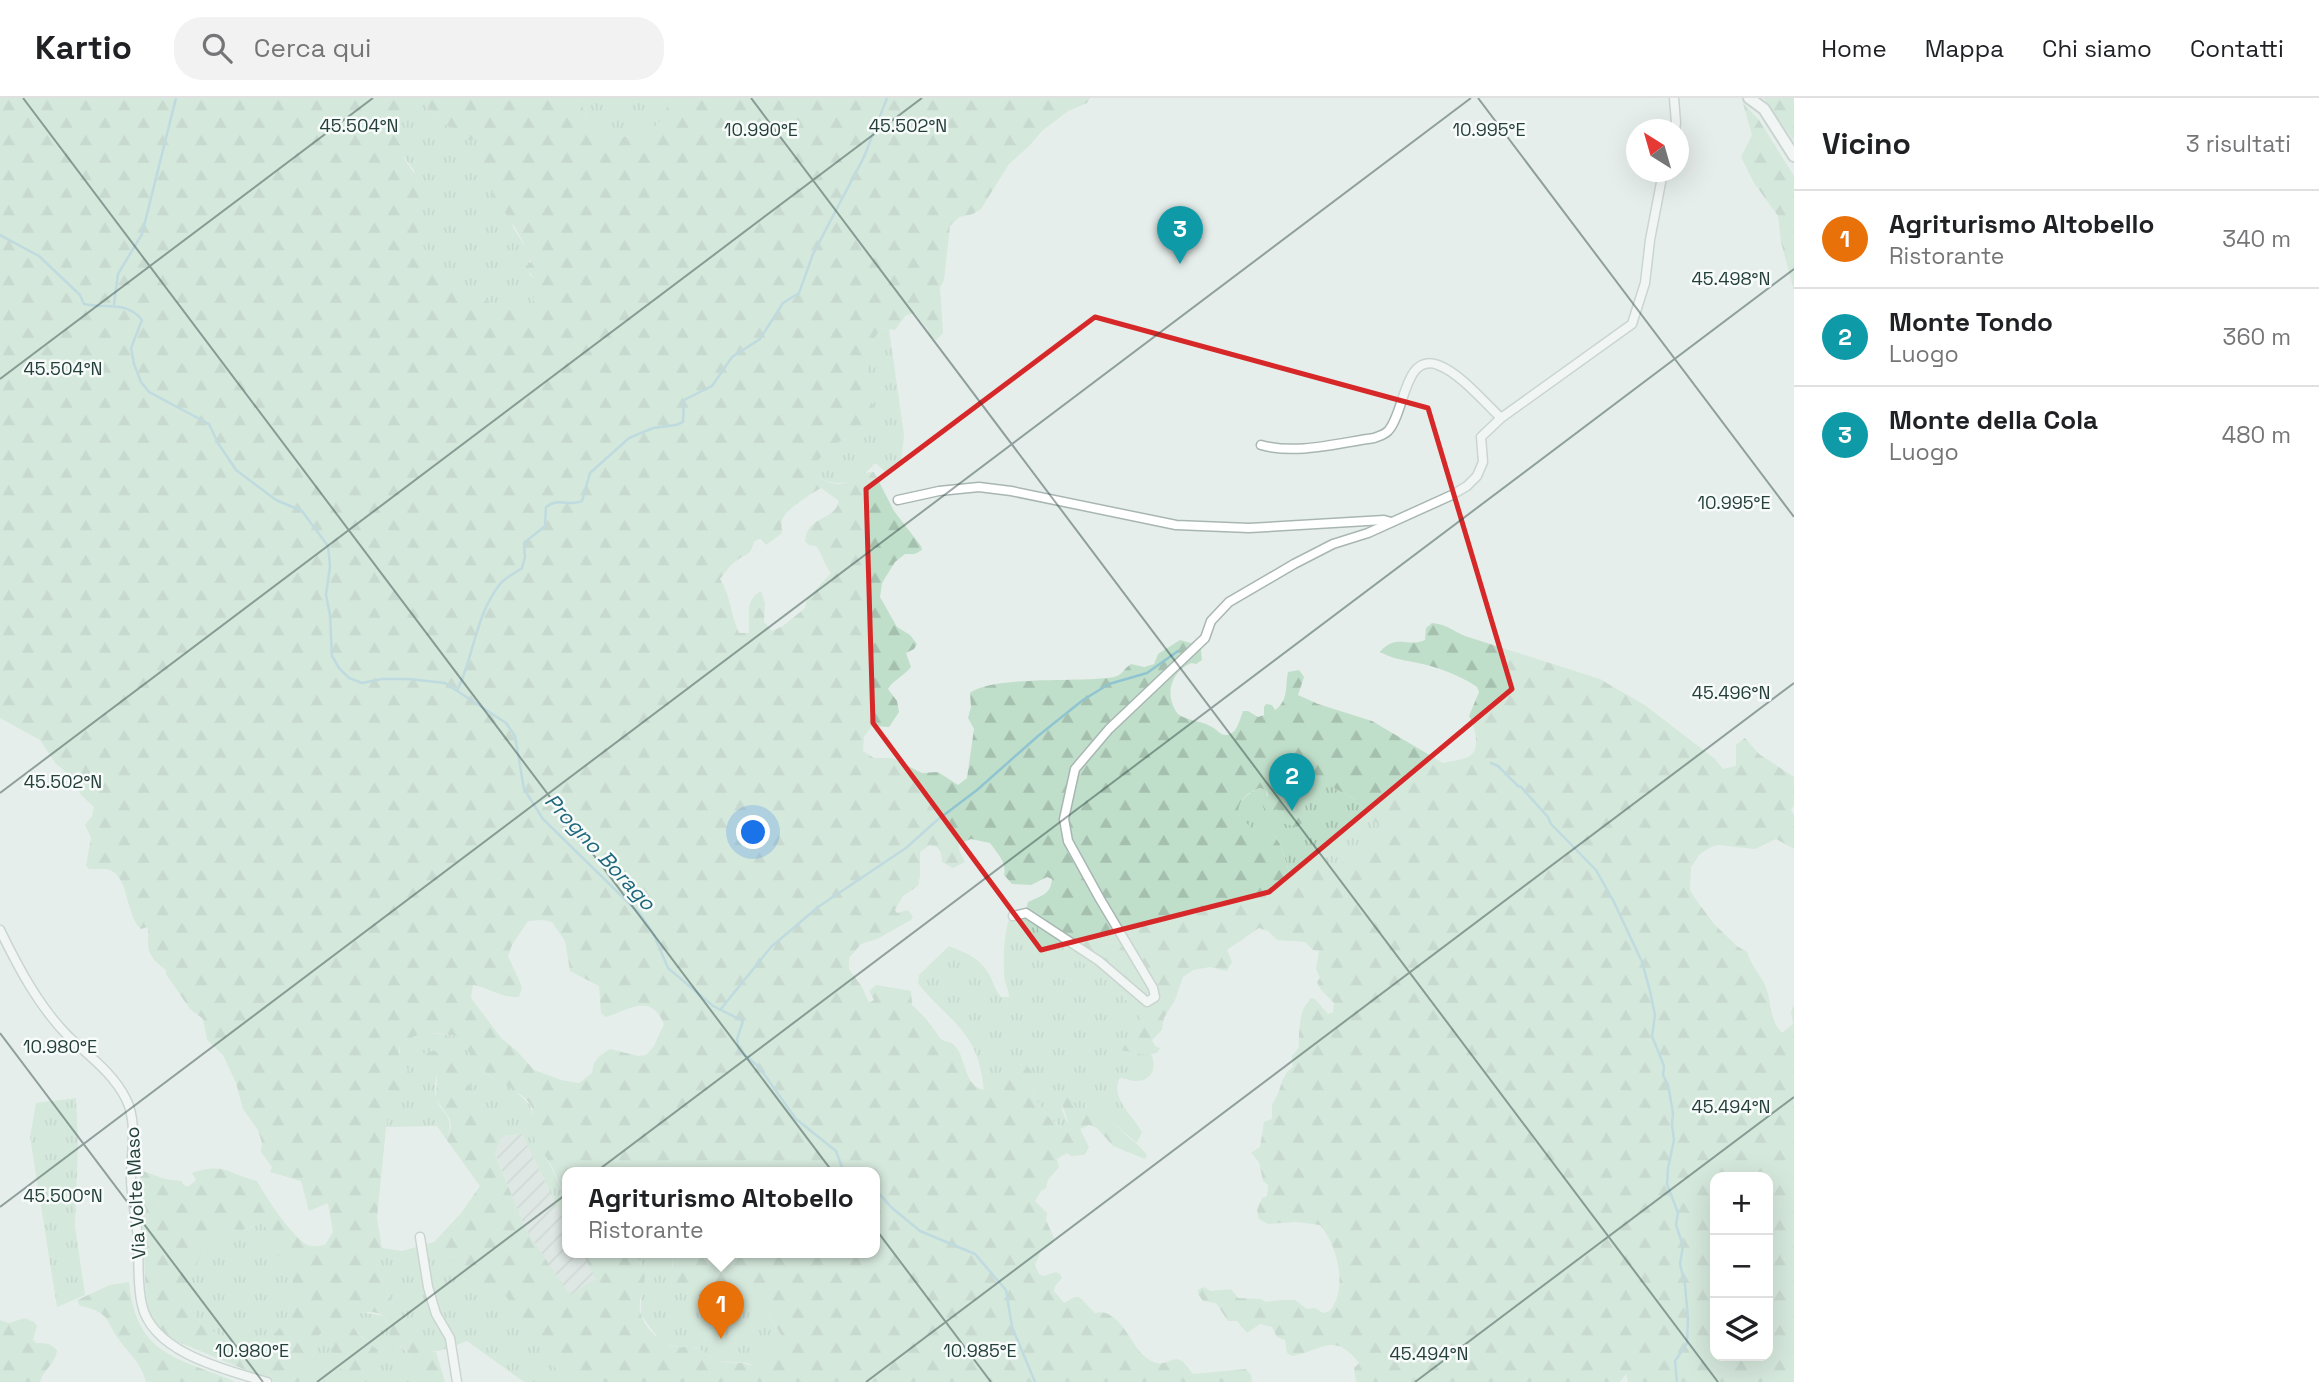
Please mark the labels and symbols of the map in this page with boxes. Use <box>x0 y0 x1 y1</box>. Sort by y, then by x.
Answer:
text: 45.504°N <box>320 114 398 137</box>
text: 45.502°N <box>869 114 947 137</box>
text: 10.990°E <box>724 118 798 141</box>
text: 10.995°E <box>1452 118 1526 141</box>
north arrow <box>1626 119 1689 182</box>
pin: 3 <box>1157 206 1203 264</box>
text: 45.498°N <box>1692 267 1770 290</box>
text: 45.504°N <box>24 357 102 380</box>
text: 10.995°E <box>1697 491 1771 514</box>
text: 45.496°N <box>1692 681 1770 704</box>
pin: 2 <box>1269 753 1315 811</box>
text: 45.502°N <box>24 770 102 793</box>
water label: Progno Borago <box>539 787 662 917</box>
your location <box>736 815 770 849</box>
text: 10.980°E <box>23 1035 97 1058</box>
text: 45.494°N <box>1692 1095 1770 1118</box>
street label: Via Volte Maso <box>120 1126 151 1260</box>
text: 45.500°N <box>23 1184 103 1207</box>
pin: 1 <box>698 1281 744 1339</box>
text: 10.980°E <box>215 1339 289 1362</box>
text: 10.985°E <box>943 1339 1017 1362</box>
text: 45.494°N <box>1390 1342 1468 1365</box>

